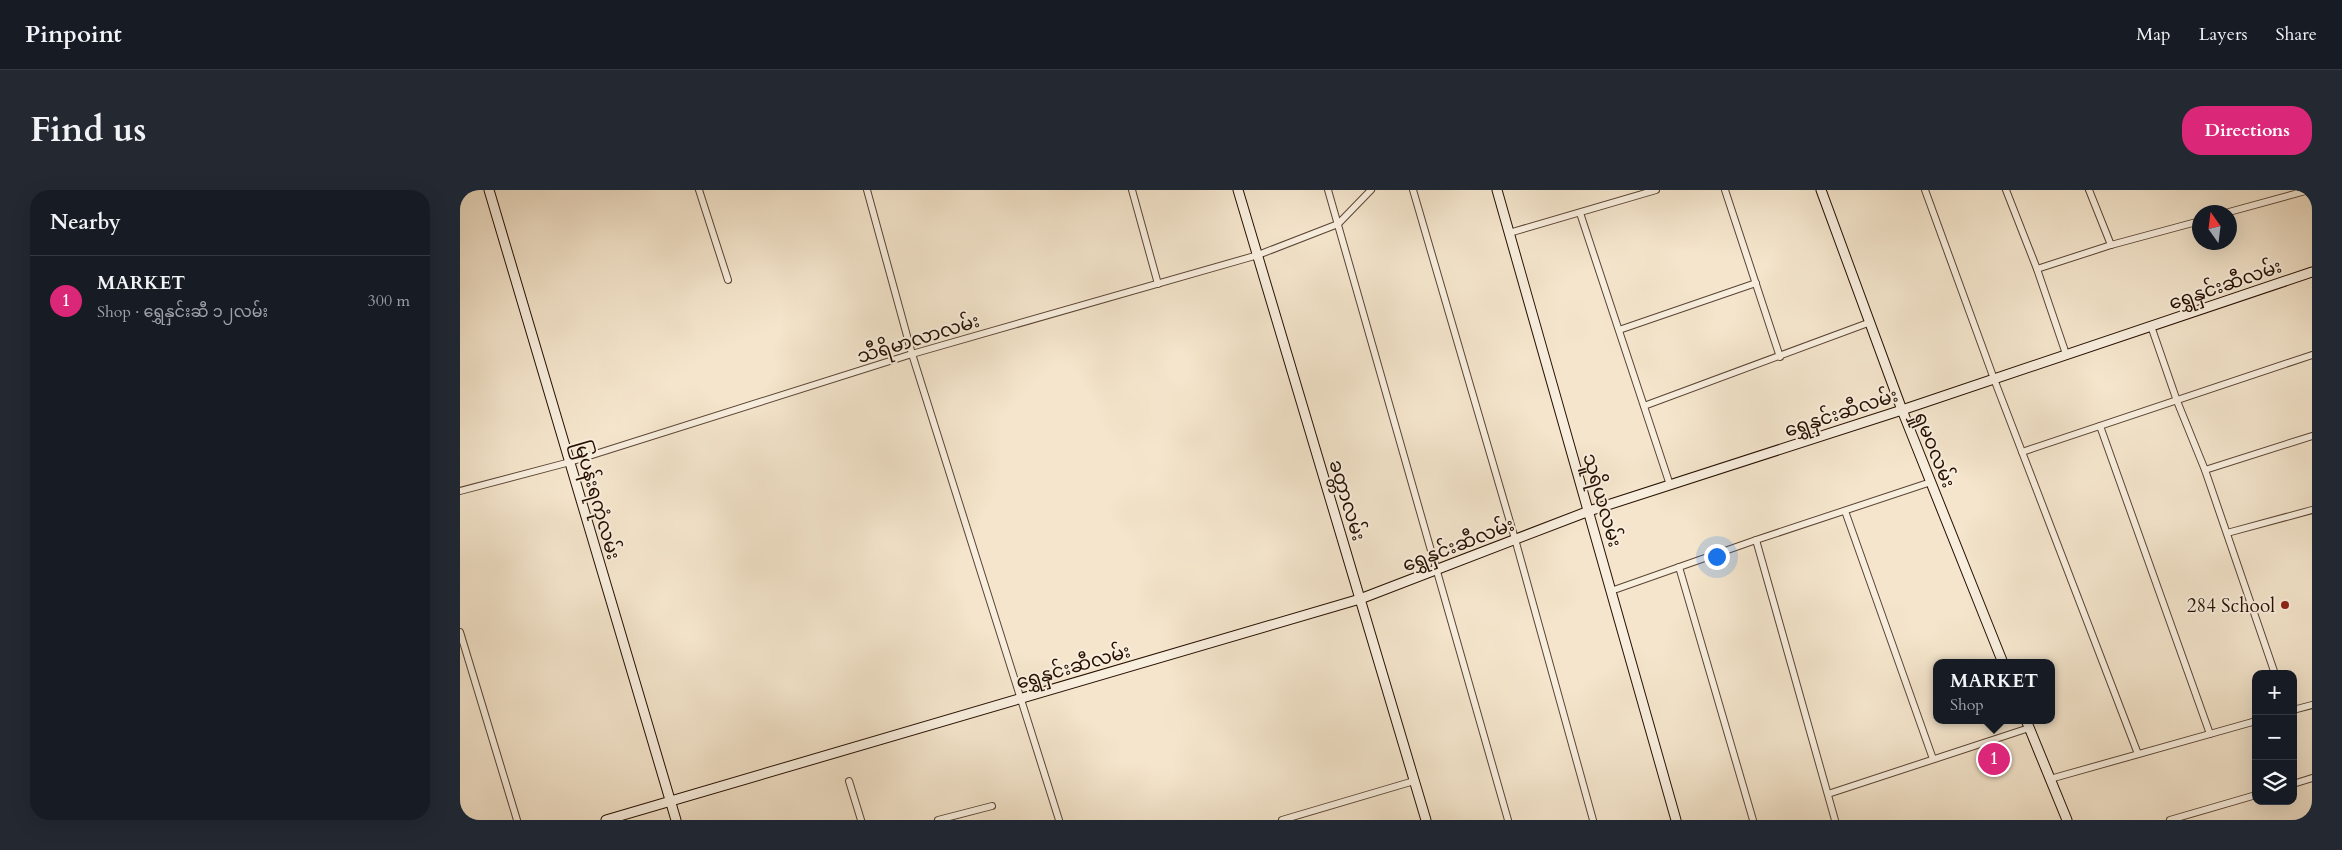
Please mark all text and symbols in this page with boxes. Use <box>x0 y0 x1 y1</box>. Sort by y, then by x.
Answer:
text: Pinpoint <box>25 18 122 51</box>
text: Map <box>2136 22 2171 47</box>
text: Layers <box>2199 22 2248 47</box>
text: Share <box>2276 22 2317 47</box>
text: Find us <box>30 106 146 154</box>
button: Directions <box>2182 106 2312 155</box>
north arrow <box>2192 205 2237 250</box>
text: Nearby <box>50 208 121 237</box>
street label: ရွှေနှင်းဆီလမ်း <box>2165 252 2286 319</box>
text: MARKET <box>97 270 185 296</box>
text: 1 <box>62 290 70 312</box>
text: 300 m <box>368 290 410 312</box>
text: Shop · ရွှေနှင်းဆီ ၁၂လမ်း <box>97 301 268 323</box>
street label: သီရိမာလာလမ်း <box>853 306 983 372</box>
street label: ရွှေနှင်းဆီလမ်း <box>1781 380 1902 446</box>
street label: ရှုမဝလမ်း <box>1905 406 1963 492</box>
street label: မြပန်းရကုံလမ်း <box>565 437 628 564</box>
street label: သူရိယလမ်း <box>1573 450 1630 551</box>
street label: ခတ္တာလမ်း <box>1320 456 1374 545</box>
street label: ရွှေနှင်းဆီလမ်း <box>1398 510 1519 581</box>
your location <box>1704 544 1730 570</box>
place label: 284 School <box>2187 593 2275 619</box>
marker: 284 School <box>2279 599 2291 611</box>
street label: ရွှေနှင်းဆီလမ်း <box>1012 636 1134 699</box>
popup <box>1933 659 2055 724</box>
text: MARKET <box>1950 668 2038 694</box>
map controls <box>2252 670 2297 805</box>
button: + <box>2252 670 2297 715</box>
text: Shop <box>1950 694 1984 716</box>
button: − <box>2252 715 2297 760</box>
pin: 1 <box>1978 740 2010 778</box>
button: layers <box>2252 760 2297 805</box>

